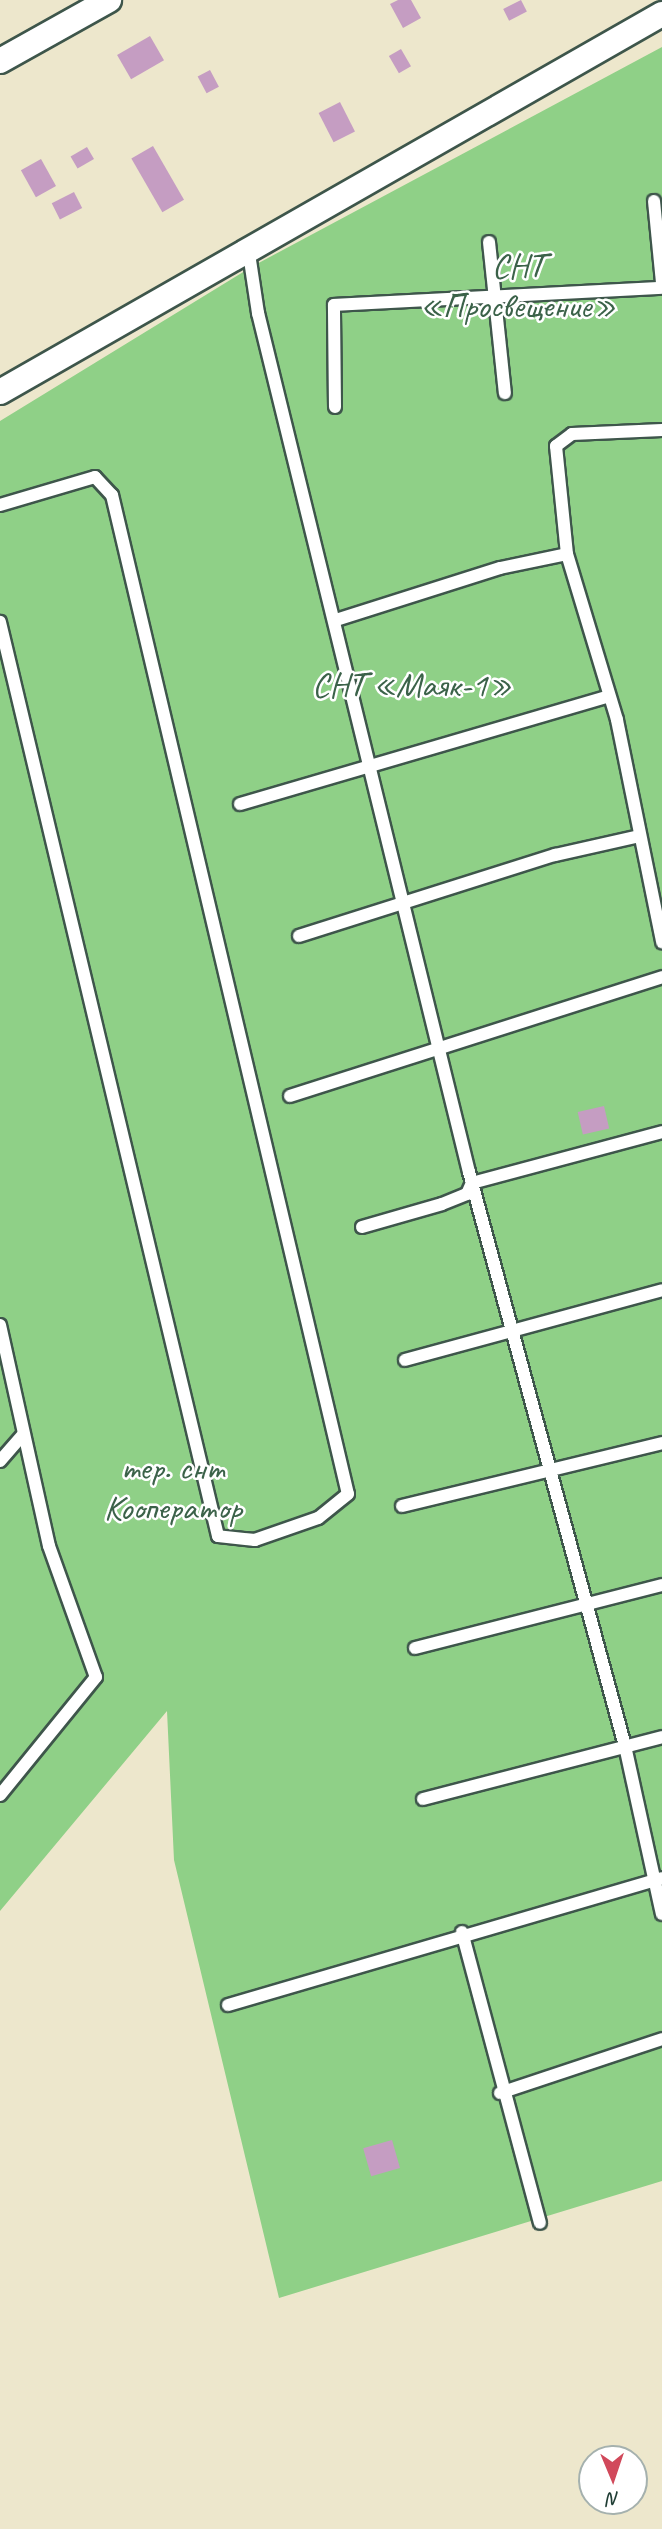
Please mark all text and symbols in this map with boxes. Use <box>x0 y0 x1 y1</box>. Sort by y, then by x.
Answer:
park label: СНТ «Просвещение» <box>420 245 616 327</box>
park label: СНТ «Маяк-1» <box>312 664 512 706</box>
park label: тер. снт Кооператор <box>104 1447 242 1529</box>
north arrow <box>578 2445 648 2515</box>
text: N <box>607 2487 620 2511</box>

